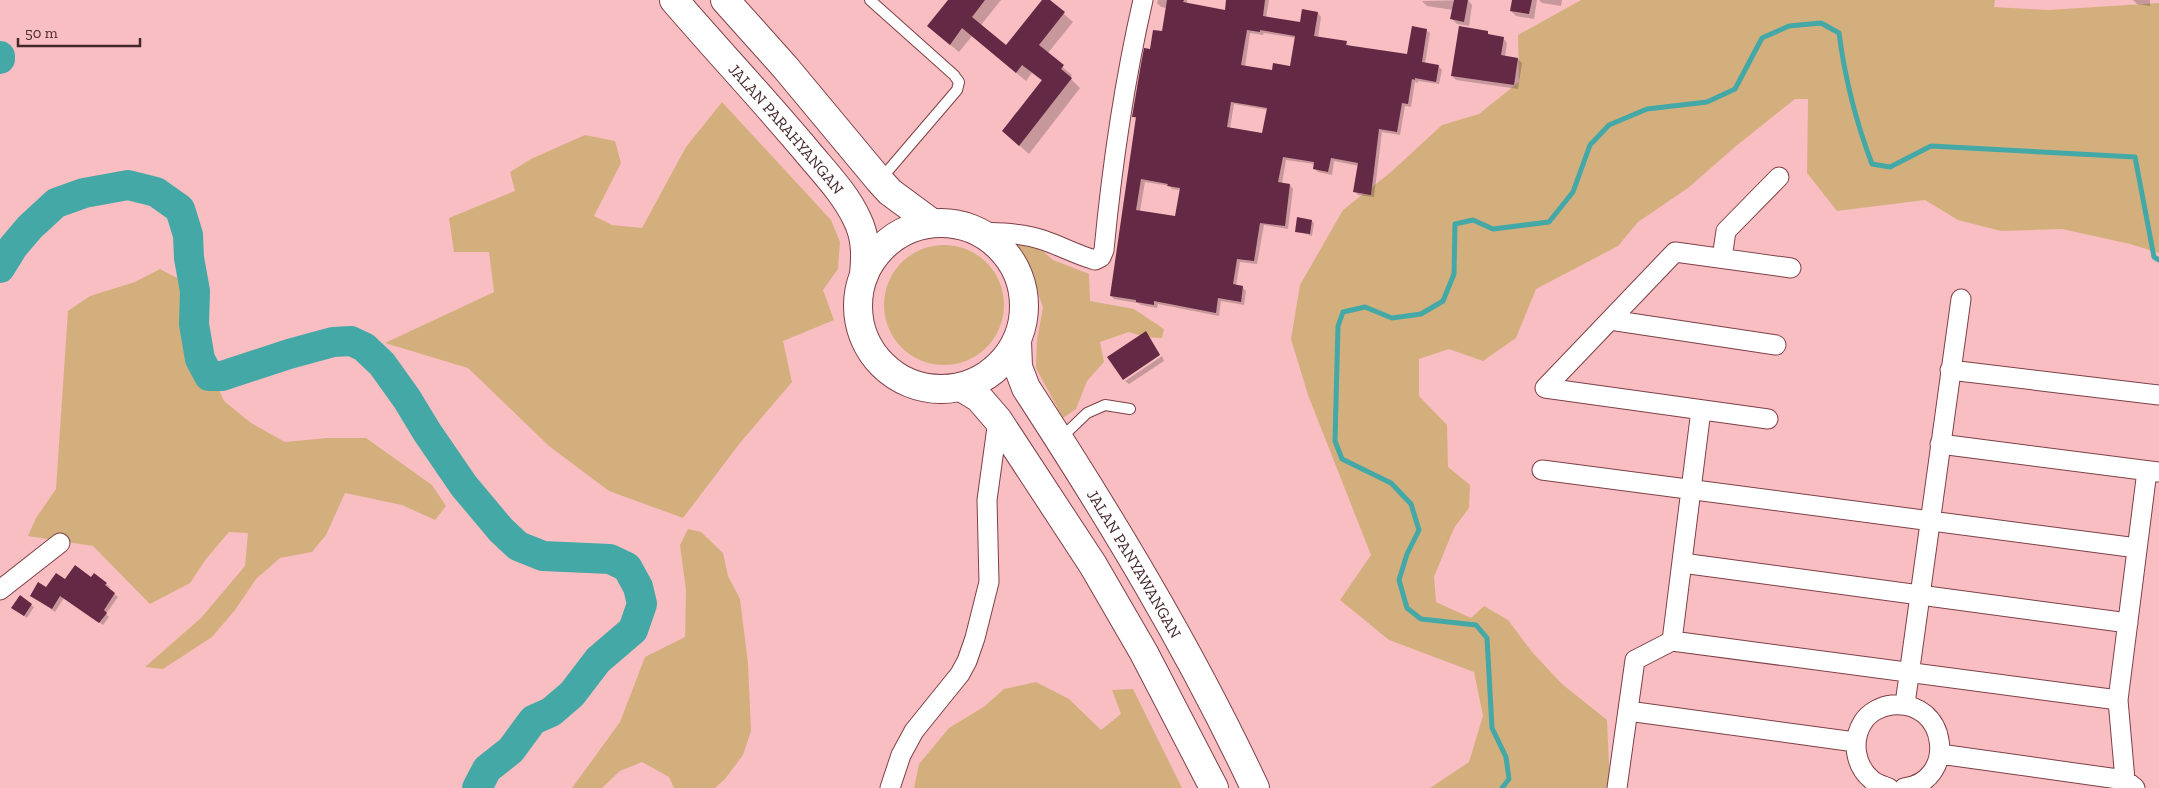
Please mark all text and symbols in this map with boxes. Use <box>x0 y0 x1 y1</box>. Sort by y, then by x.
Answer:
scale bar <box>18 15 140 47</box>
text: 50 m <box>25 24 58 42</box>
street label: JALAN PARAHYANGAN <box>725 59 848 198</box>
street label: JALAN PANYAWANGAN <box>1083 486 1186 641</box>

